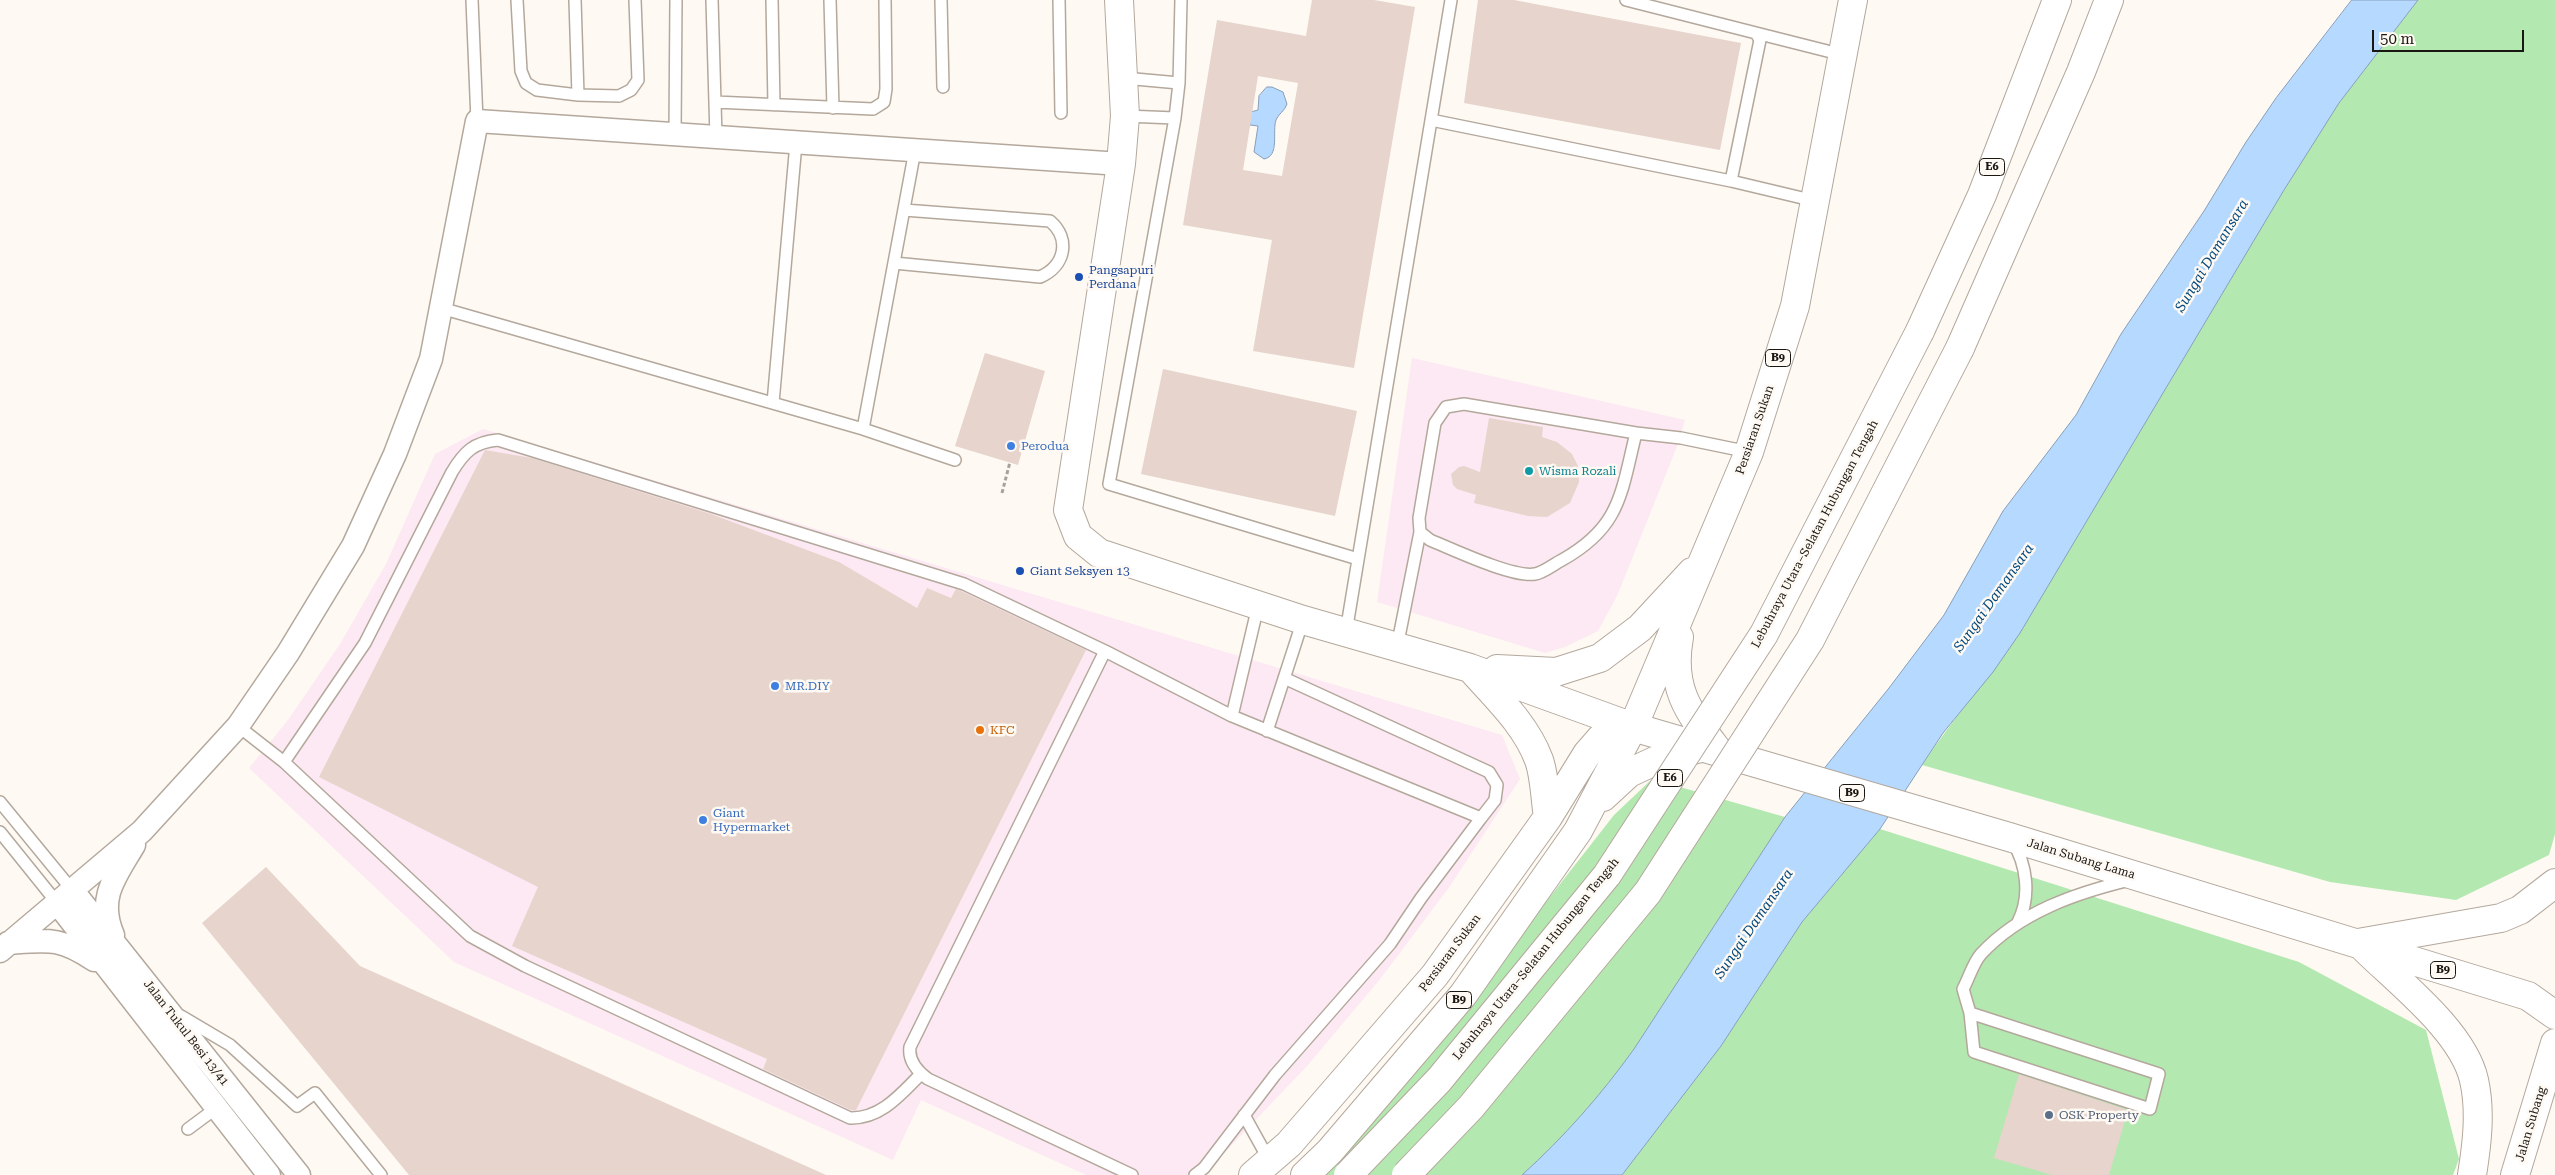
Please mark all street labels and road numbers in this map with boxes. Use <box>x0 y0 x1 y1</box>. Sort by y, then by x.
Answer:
road number: E6 <box>1980 158 2004 176</box>
road number: B9 <box>1766 349 1790 366</box>
street label: Persiaran Sukan <box>1733 383 1777 477</box>
street label: Lebuhraya Utara–Selatan Hubungan Tengah <box>1749 418 1881 650</box>
road number: E6 <box>1658 770 1682 786</box>
road number: B9 <box>1840 784 1864 801</box>
street label: Jalan Subang Lama <box>2025 836 2137 882</box>
street label: Lebuhraya Utara–Selatan Hubungan Tengah <box>1450 855 1622 1063</box>
street label: Persiaran Sukan <box>1416 911 1484 995</box>
road number: B9 <box>2430 962 2456 978</box>
street label: Jalan Tukul Besi 13/41 <box>140 977 232 1089</box>
road number: B9 <box>1446 992 1472 1008</box>
street label: Jalan Subang <box>2513 1085 2549 1163</box>

